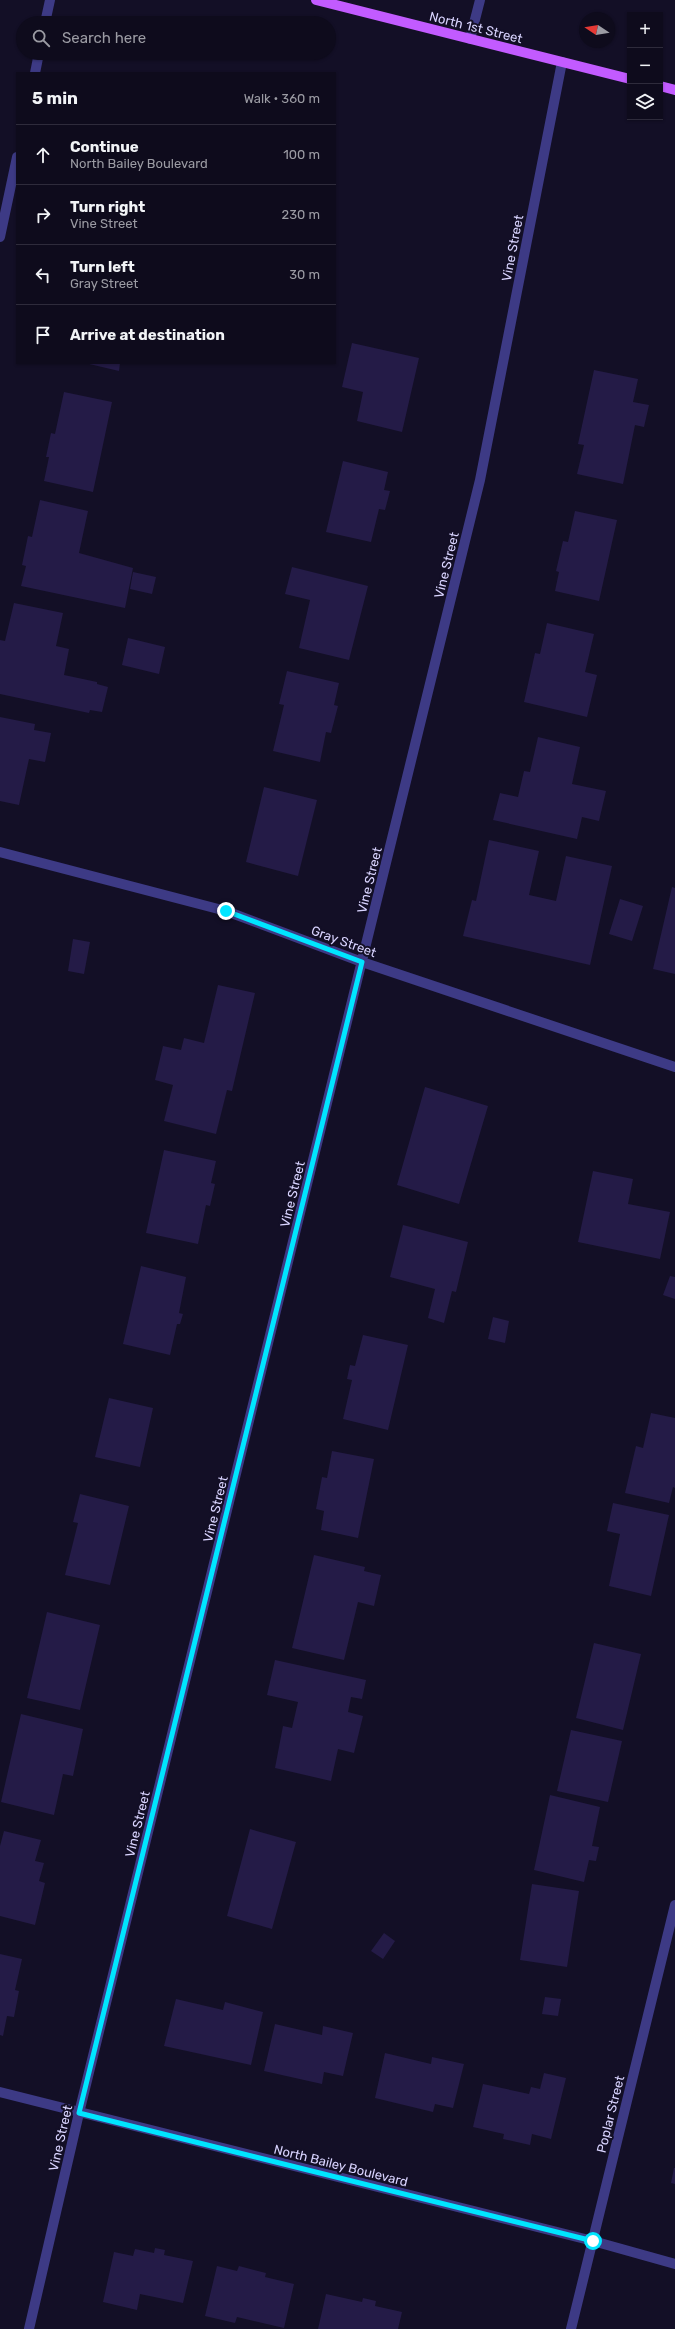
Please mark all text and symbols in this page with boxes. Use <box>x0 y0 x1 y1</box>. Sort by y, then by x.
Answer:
street label: North 1st Street <box>428 9 524 46</box>
north arrow <box>579 12 615 48</box>
map controls <box>627 12 663 120</box>
button: + <box>627 12 663 48</box>
search box <box>16 16 336 60</box>
icon: search <box>30 27 52 49</box>
text: Search here <box>62 29 146 47</box>
button: − <box>627 48 663 84</box>
button: layers <box>627 84 663 120</box>
text: 5 min <box>32 88 78 108</box>
text: Walk · 360 m <box>244 91 320 106</box>
text: Continue <box>70 138 139 156</box>
icon: ahead <box>32 144 54 166</box>
text: 100 m <box>283 147 320 162</box>
text: North Bailey Boulevard <box>70 156 208 171</box>
text: Turn right <box>70 198 145 216</box>
icon: right <box>32 204 54 226</box>
text: 230 m <box>282 207 320 222</box>
street label: Vine Street <box>499 214 526 283</box>
text: Vine Street <box>70 216 138 231</box>
text: Turn left <box>70 258 135 276</box>
icon: left <box>32 264 54 286</box>
text: 30 m <box>289 267 320 282</box>
text: Gray Street <box>70 276 138 291</box>
icon: arrive <box>32 324 54 346</box>
text: Arrive at destination <box>70 326 225 344</box>
street label: Vine Street <box>431 531 462 600</box>
street label: Vine Street <box>354 846 385 915</box>
route end <box>217 902 235 920</box>
street label: Gray Street <box>309 923 378 960</box>
street label: Vine Street <box>277 1160 308 1229</box>
street label: Vine Street <box>200 1475 231 1544</box>
street label: Vine Street <box>122 1790 153 1859</box>
street label: Poplar Street <box>594 2074 627 2154</box>
street label: Vine Street <box>46 2104 75 2173</box>
street label: North Bailey Boulevard <box>272 2142 409 2189</box>
route start <box>584 2232 602 2250</box>

